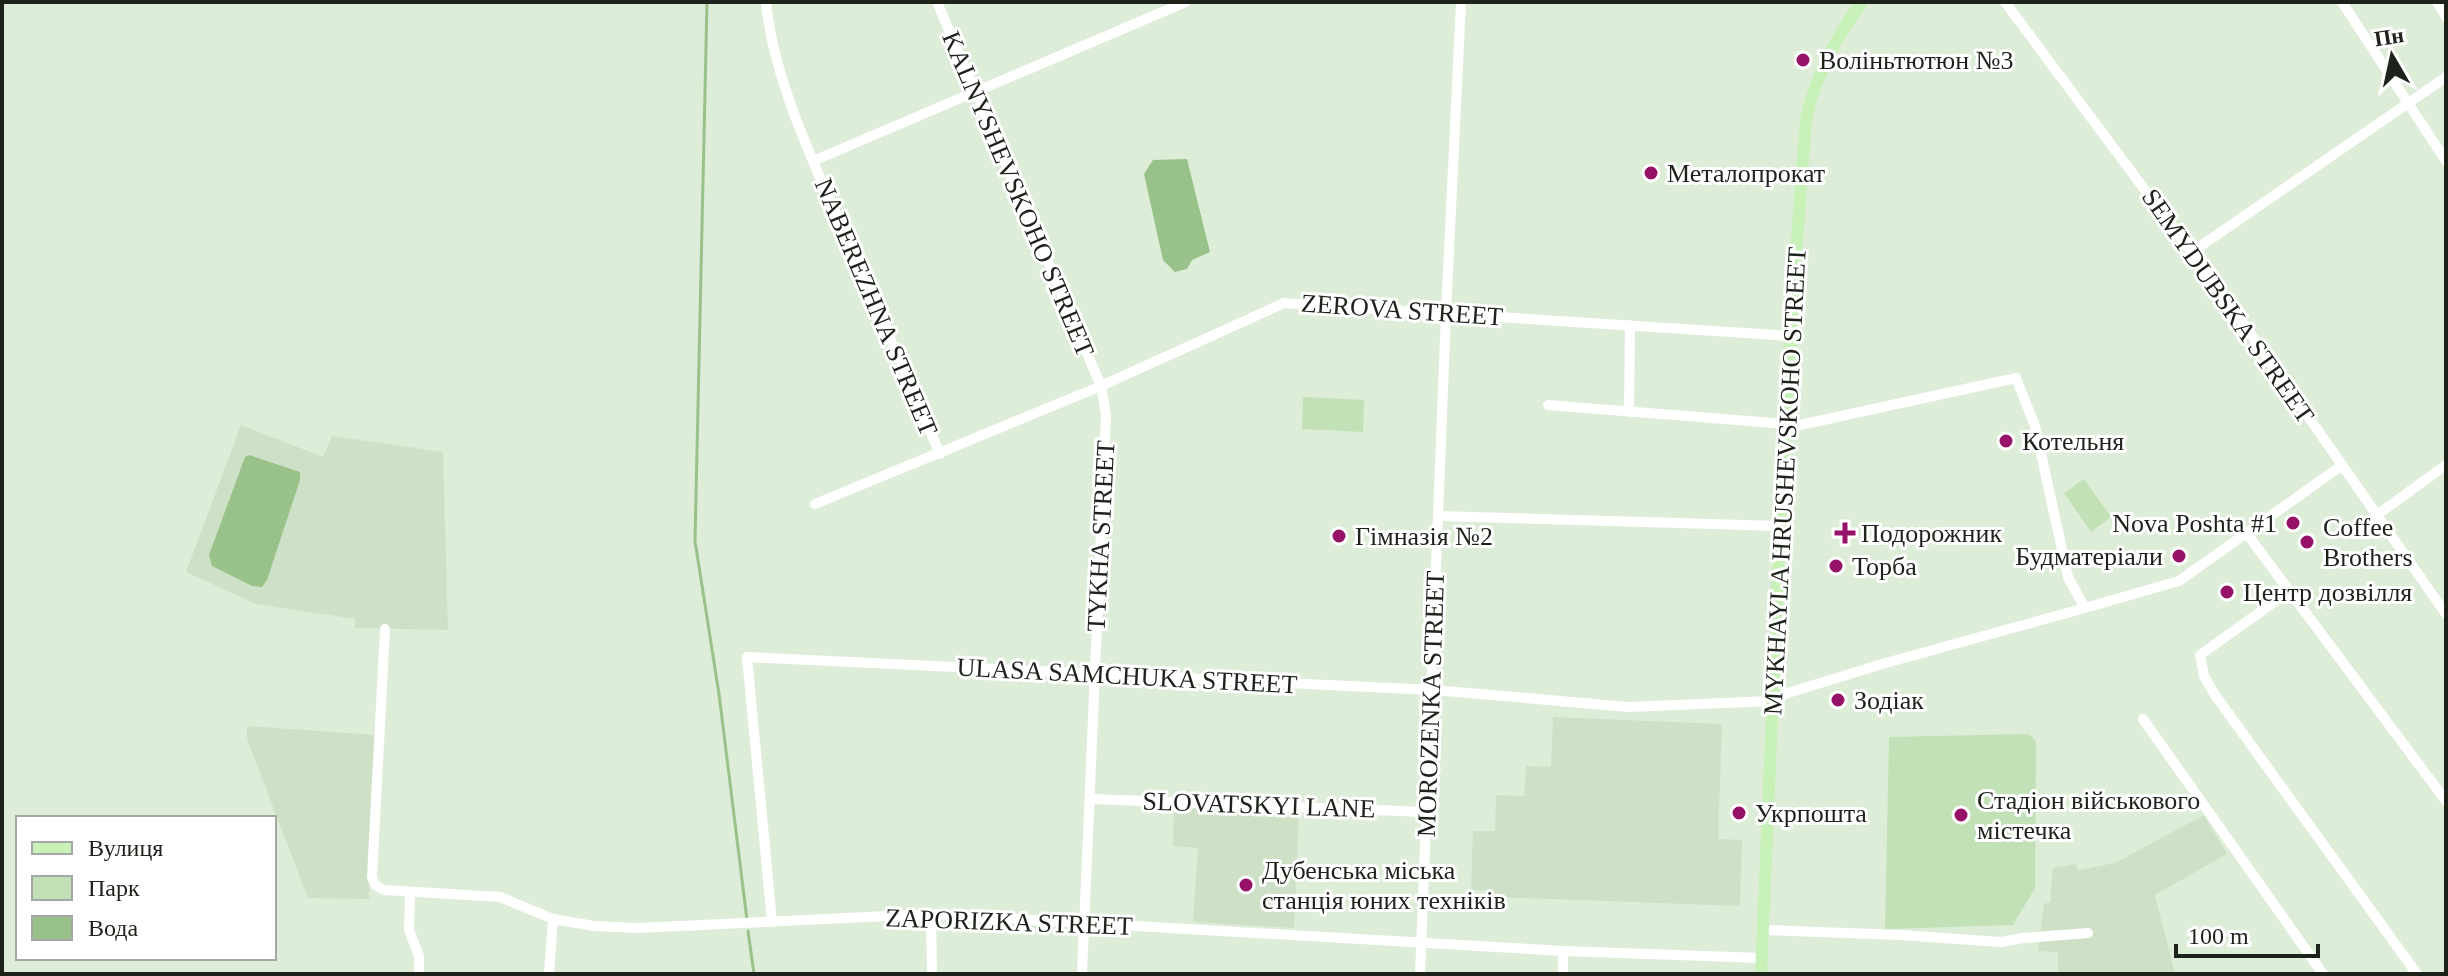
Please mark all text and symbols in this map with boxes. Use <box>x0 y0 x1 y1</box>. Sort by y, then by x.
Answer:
north arrow <box>2352 16 2432 96</box>
text: Пн <box>2372 22 2406 51</box>
street label: KALNYSHEVSKOHO STREET <box>936 27 1100 361</box>
place label: Воліньтютюн №3 <box>1819 46 2013 75</box>
marker: Воліньтютюн №3 <box>1794 51 1812 69</box>
place label: Металопрокат <box>1667 159 1825 188</box>
marker: Металопрокат <box>1642 164 1660 182</box>
street label: NABEREZHNA STREET <box>809 174 943 440</box>
street label: SEMYDUBSKA STREET <box>2136 183 2320 429</box>
street label: MYKHAYLA HRUSHEVSKOHO STREET <box>1758 246 1812 716</box>
street label: ZEROVA STREET <box>1300 288 1504 332</box>
place label: Котельня <box>2022 427 2124 456</box>
marker: Котельня <box>1997 432 2015 450</box>
street label: TYKHA STREET <box>1082 440 1120 632</box>
place label: Nova Poshta #1 <box>2112 509 2277 538</box>
place label: Coffee Brothers <box>2323 513 2413 572</box>
marker: Nova Poshta #1 <box>2284 514 2302 532</box>
place label: Подорожник <box>1861 519 2002 548</box>
place label: Гімназія №2 <box>1355 522 1493 551</box>
marker: Подорожник <box>1836 524 1854 542</box>
marker: Гімназія №2 <box>1330 527 1348 545</box>
marker: Coffee Brothers <box>2298 533 2316 551</box>
place label: Будматеріали <box>2015 542 2163 571</box>
marker: Будматеріали <box>2170 547 2188 565</box>
place label: Торба <box>1852 552 1917 581</box>
marker: Торба <box>1827 557 1845 575</box>
street label: MOROZENKA STREET <box>1412 570 1450 838</box>
place label: Центр дозвілля <box>2243 578 2412 607</box>
marker: Центр дозвілля <box>2218 583 2236 601</box>
street label: ULASA SAMCHUKA STREET <box>956 653 1298 699</box>
place label: Зодіак <box>1854 686 1924 715</box>
marker: Зодіак <box>1829 691 1847 709</box>
street label: SLOVATSKYI LANE <box>1142 786 1376 824</box>
place label: Стадіон військового містечка <box>1977 786 2200 845</box>
place label: Укрпошта <box>1755 799 1867 828</box>
marker: Укрпошта <box>1730 804 1748 822</box>
marker: Стадіон військового містечка <box>1952 806 1970 824</box>
legend <box>16 816 276 960</box>
text: Вулиця <box>88 835 163 861</box>
place label: Дубенська міська станція юних техніків <box>1262 856 1506 915</box>
text: Парк <box>88 875 140 901</box>
marker: Дубенська міська станція юних техніків <box>1237 876 1255 894</box>
street label: ZAPORIZKA STREET <box>885 903 1133 941</box>
scale bar <box>2176 908 2318 958</box>
text: Вода <box>88 915 139 941</box>
text: 100 m <box>2188 923 2249 949</box>

